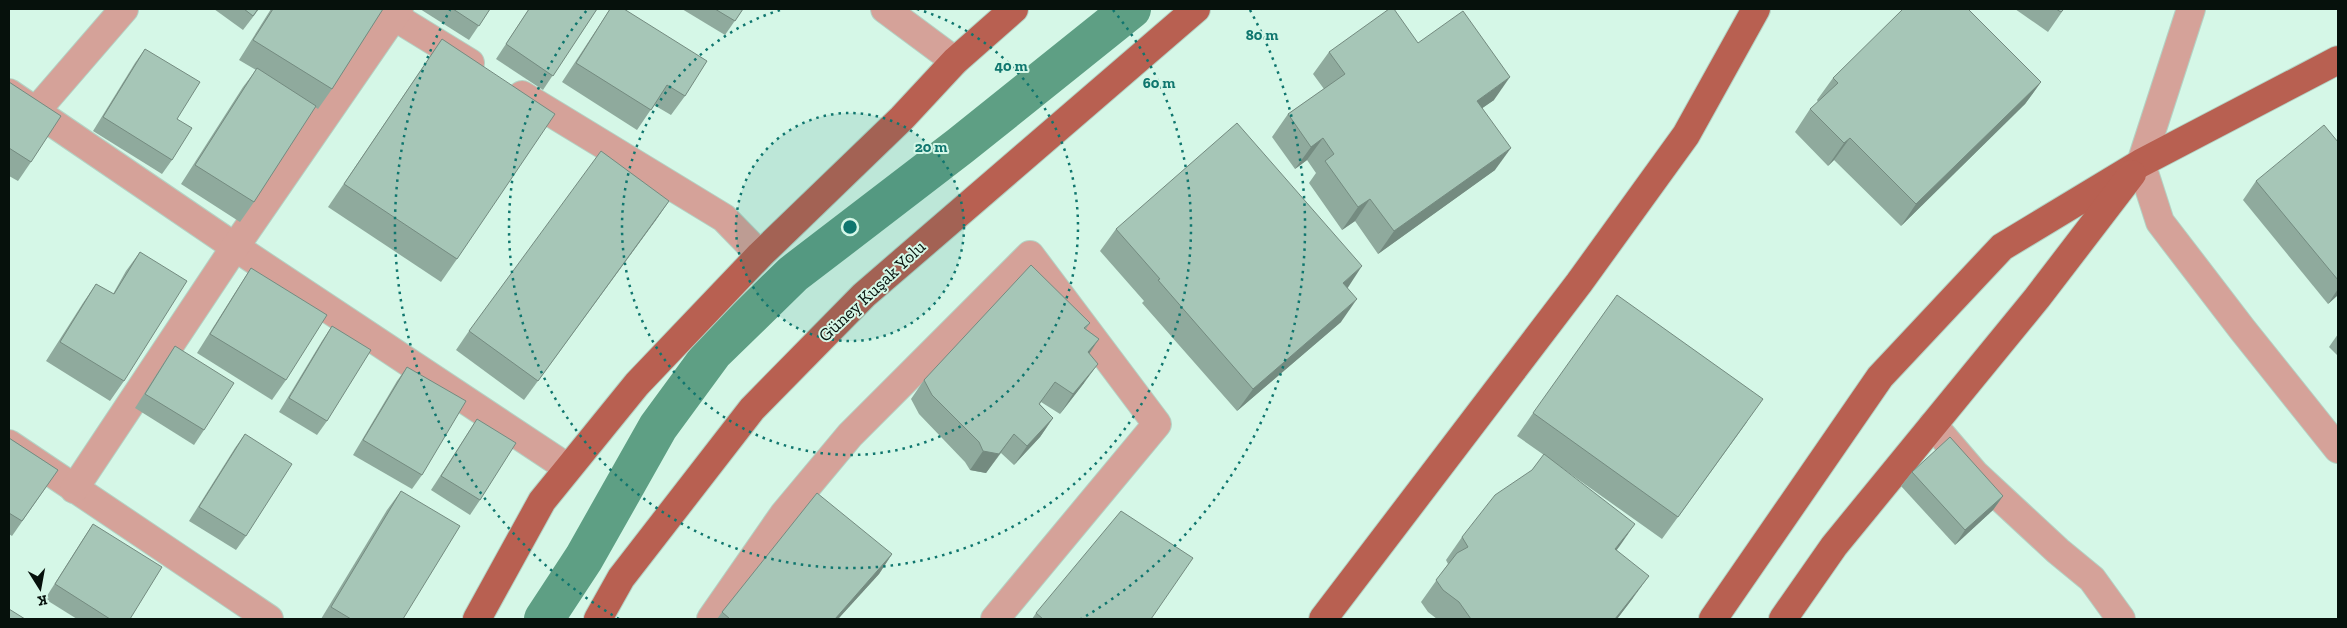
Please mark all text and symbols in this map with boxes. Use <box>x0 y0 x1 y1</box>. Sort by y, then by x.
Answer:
text: 80 m <box>1246 26 1278 44</box>
text: 40 m <box>994 57 1028 75</box>
text: 60 m <box>1143 74 1175 92</box>
text: 20 m <box>915 138 947 156</box>
centre of rings <box>841 218 859 236</box>
street label: Güney Kuşak Yolu <box>814 236 930 346</box>
north arrow <box>15 563 65 613</box>
text: K <box>36 591 49 610</box>

